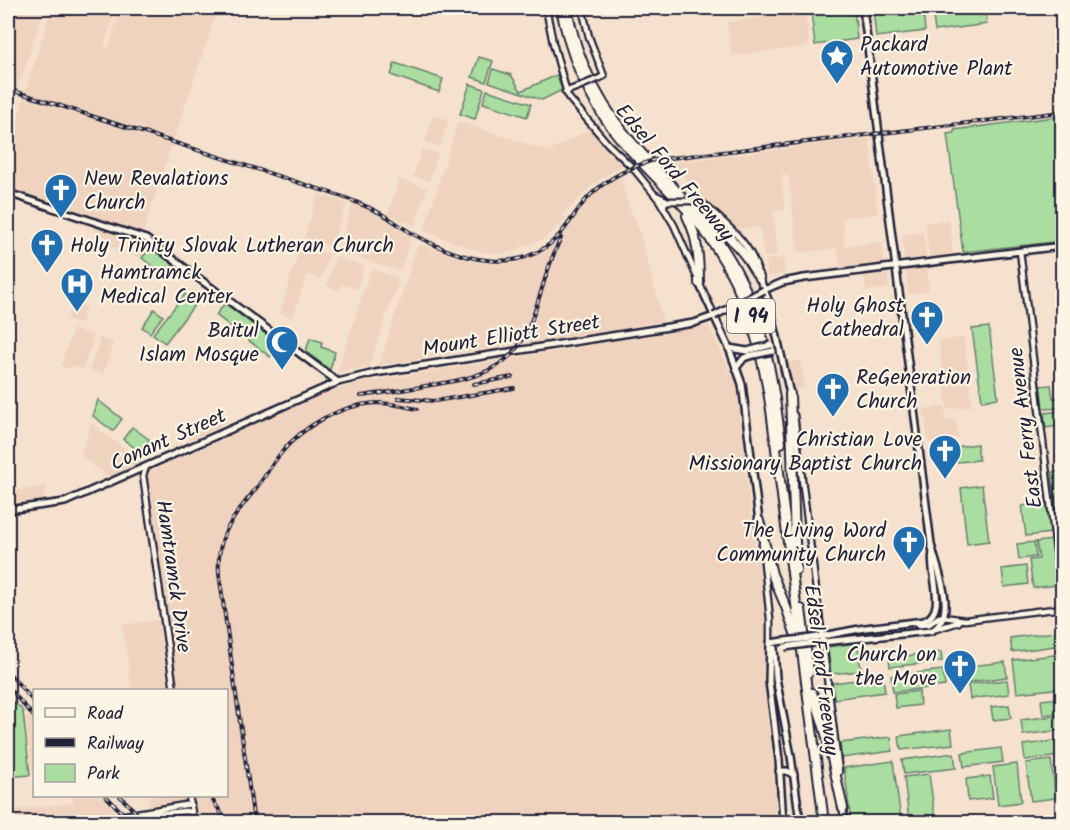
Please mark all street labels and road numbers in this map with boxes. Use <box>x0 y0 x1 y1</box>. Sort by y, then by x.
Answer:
street label: Edsel Ford Freeway <box>606 97 742 249</box>
road number: I 94 <box>727 299 775 333</box>
street label: Mount Elliott Street <box>420 306 603 367</box>
street label: East Ferry Avenue <box>1000 345 1053 510</box>
street label: Conant Street <box>105 400 233 481</box>
street label: Hamtramck Drive <box>145 498 200 655</box>
street label: Edsel Ford Freeway <box>794 583 847 758</box>

